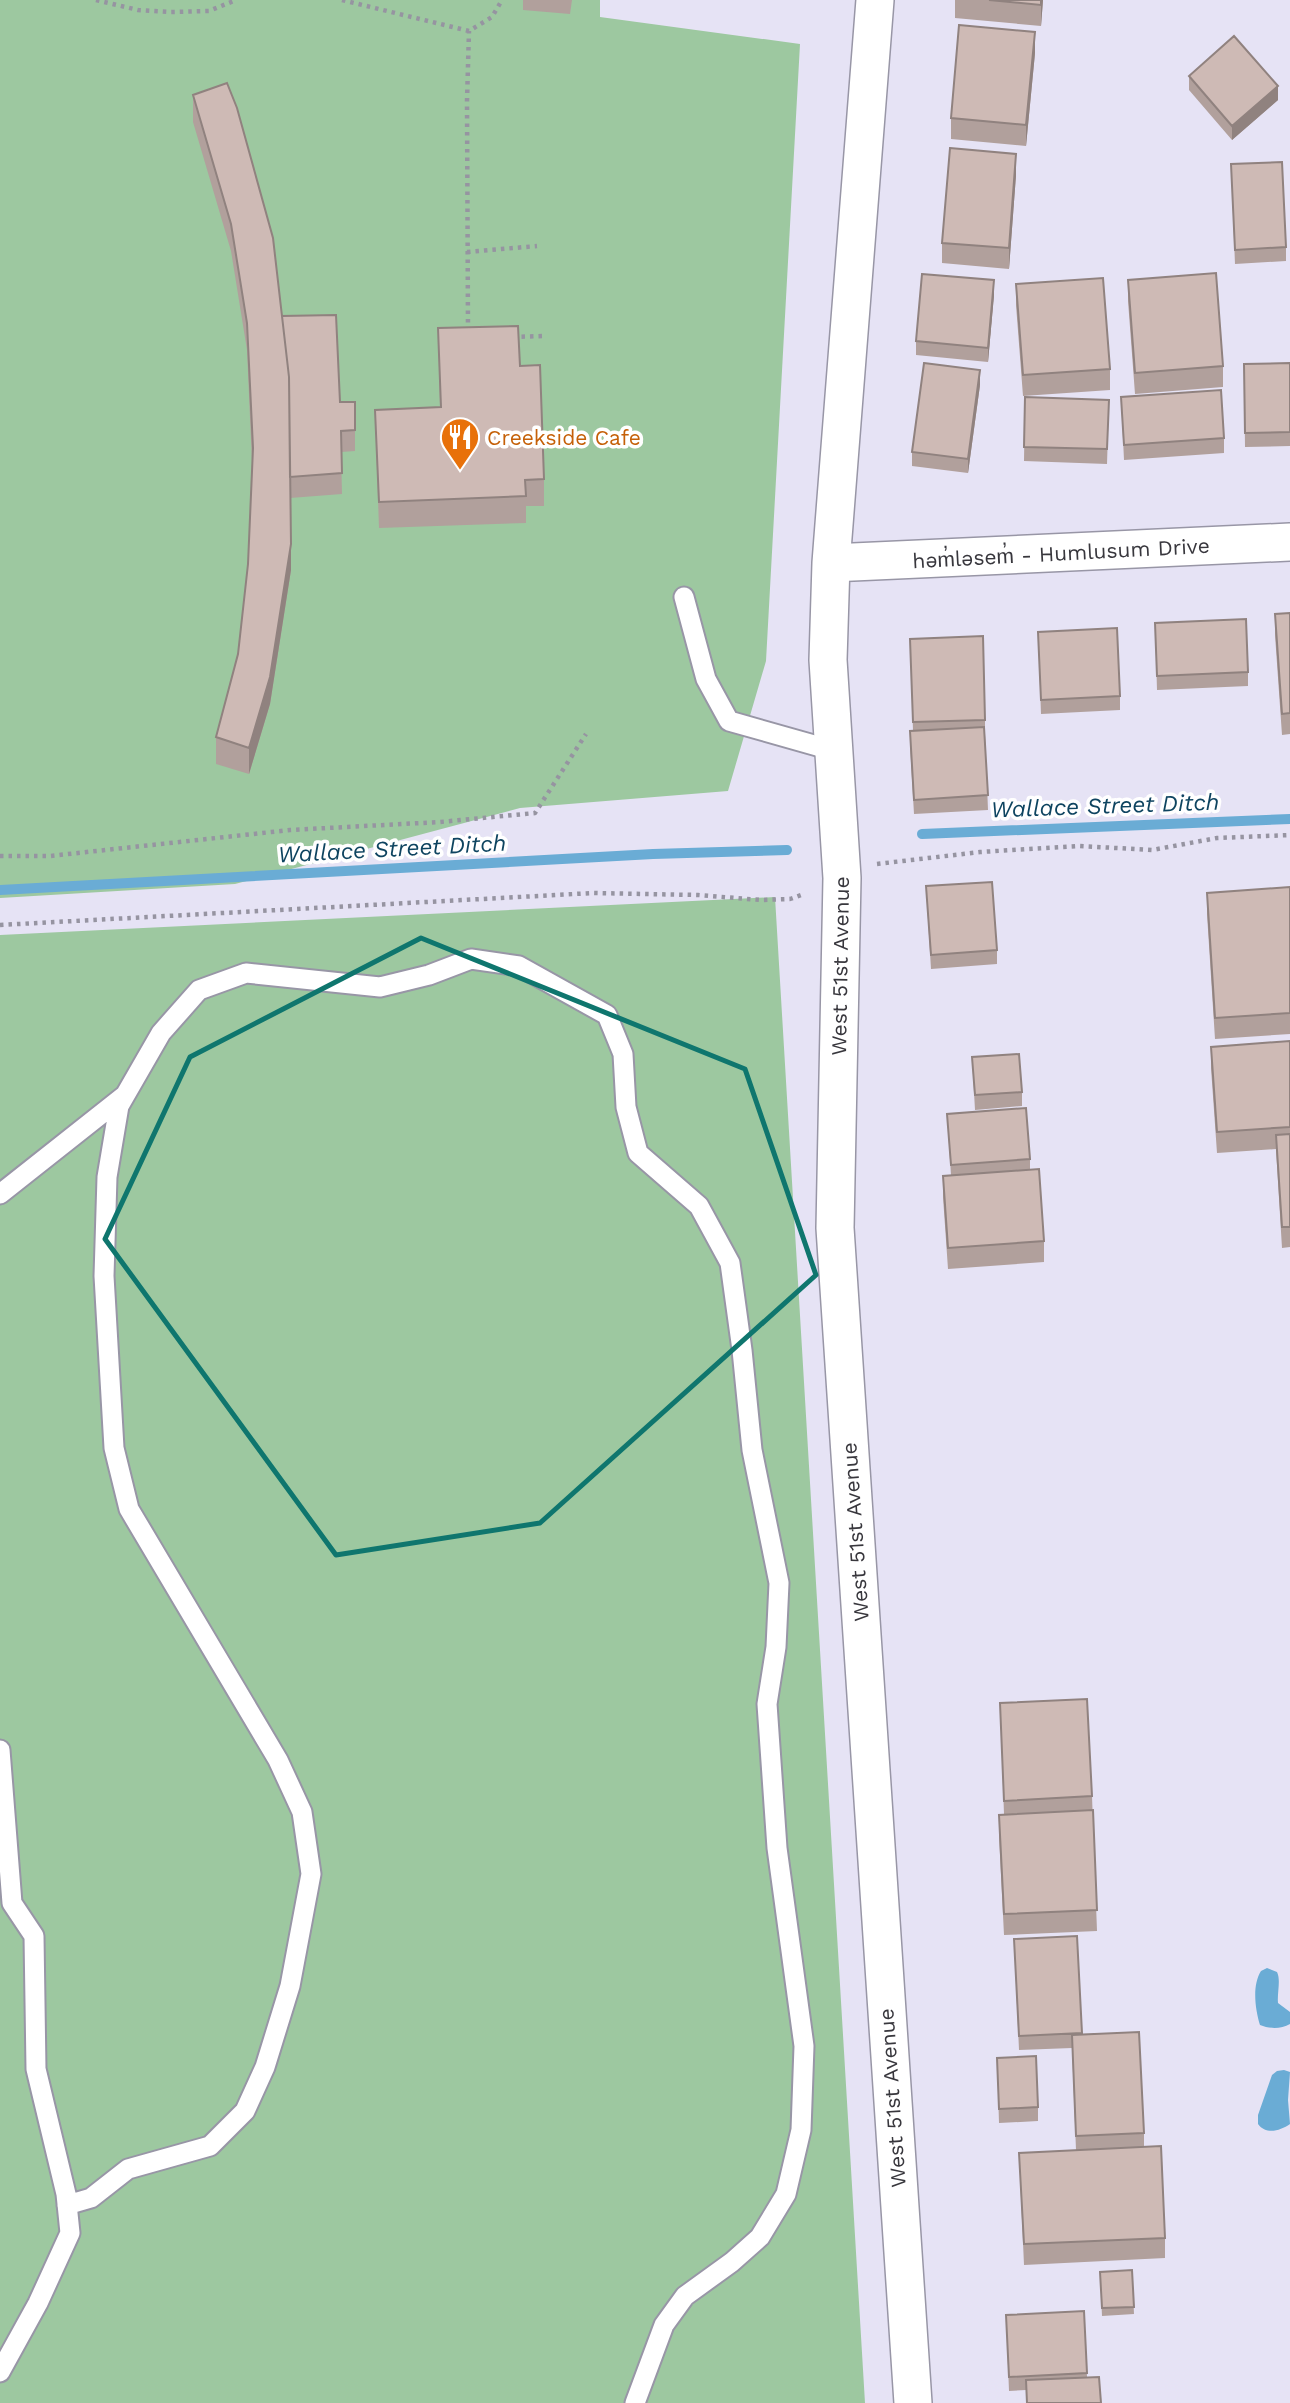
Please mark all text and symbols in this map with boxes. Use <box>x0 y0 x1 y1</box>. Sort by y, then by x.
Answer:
restaurant icon: Creekside Cafe <box>439 416 481 471</box>
place label: Creekside Cafe <box>487 425 641 450</box>
street label: həm̓ləsem̓ - Humlusum Drive <box>912 531 1210 573</box>
water label: Wallace Street Ditch <box>990 789 1220 823</box>
water label: Wallace Street Ditch <box>277 830 507 868</box>
street label: West 51st Avenue <box>826 876 854 1056</box>
street label: West 51st Avenue <box>836 1442 874 1622</box>
street label: West 51st Avenue <box>873 2008 911 2188</box>

